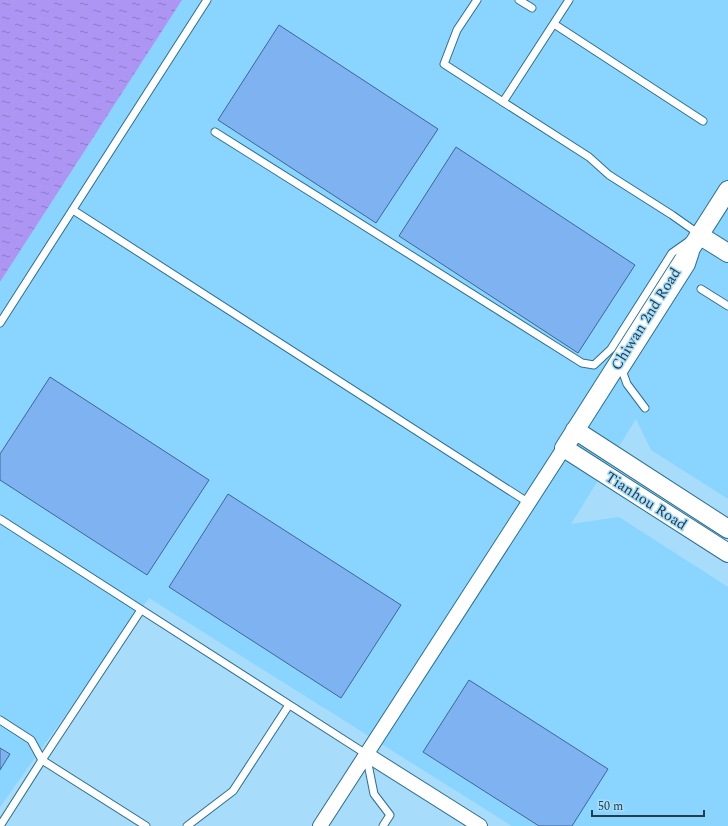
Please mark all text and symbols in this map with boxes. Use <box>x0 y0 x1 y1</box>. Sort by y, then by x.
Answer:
street label: Chiwan 2nd Road <box>605 263 687 375</box>
street label: Tianhou Road <box>600 466 692 536</box>
scale bar <box>592 792 704 818</box>
text: 50 m <box>598 797 623 816</box>

